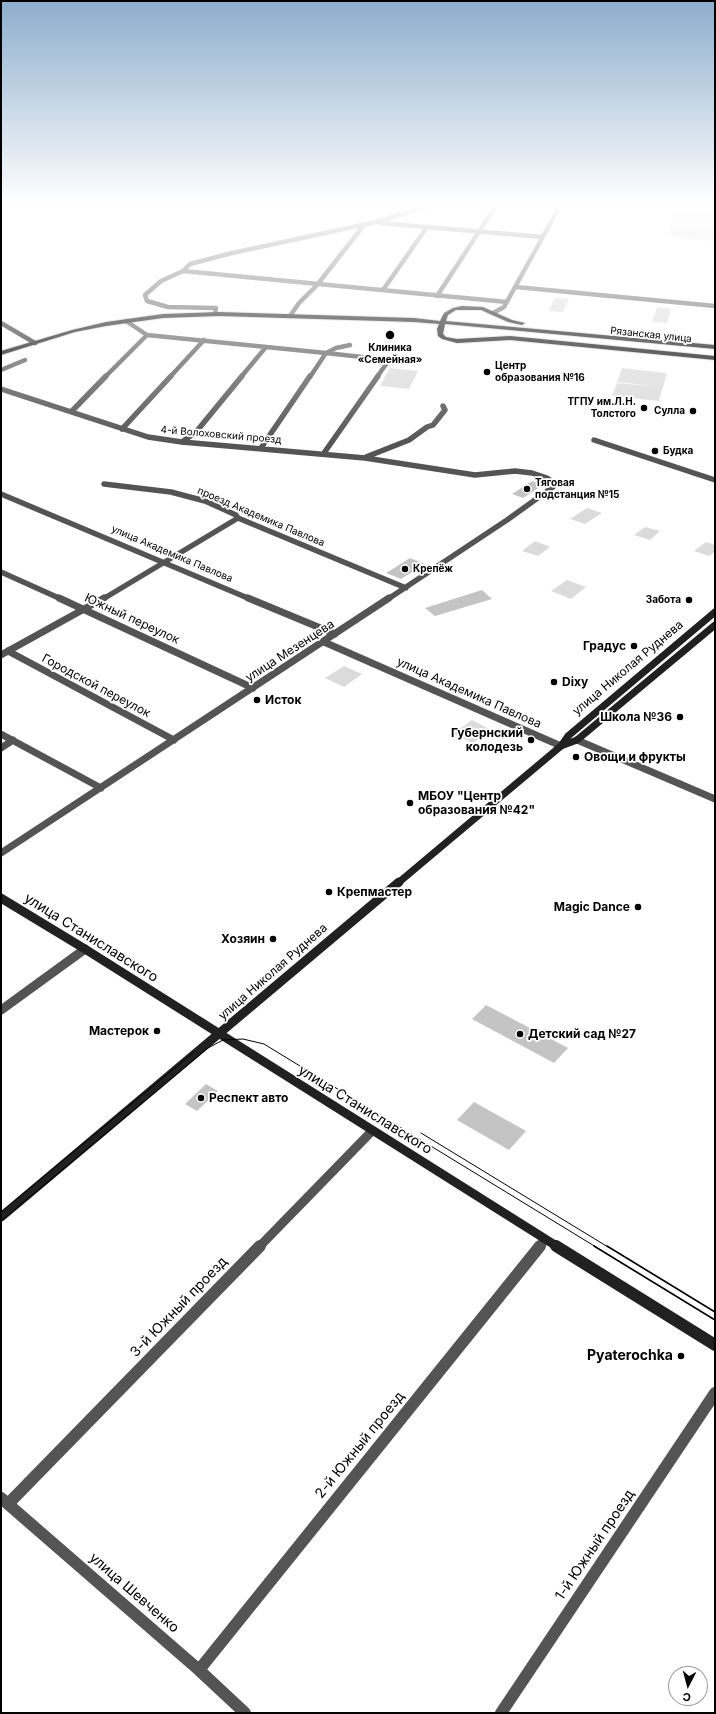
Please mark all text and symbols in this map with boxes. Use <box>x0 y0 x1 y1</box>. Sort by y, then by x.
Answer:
street label: Рязанская улица <box>610 325 692 345</box>
marker: Клиника «Семейная» <box>384 329 396 341</box>
place label: Клиника «Семейная» <box>358 342 422 366</box>
place label: Центр образования №16 <box>495 360 585 384</box>
marker: Центр образования №16 <box>482 367 492 377</box>
place label: ТГПУ им.Л.Н. Толстого <box>567 396 636 420</box>
marker: ТГПУ им.Л.Н. Толстого <box>639 403 649 413</box>
place label: Сулла <box>654 405 685 417</box>
marker: Сулла <box>688 406 698 416</box>
street label: 4-й Волоховский проезд <box>160 424 282 446</box>
place label: Будка <box>663 445 693 457</box>
marker: Будка <box>650 446 660 456</box>
place label: Тяговая подстанция №15 <box>535 477 619 500</box>
marker: Тяговая подстанция №15 <box>522 484 532 494</box>
street label: проезд Академика Павлова <box>196 485 326 549</box>
street label: улица Академика Павлова <box>110 523 234 585</box>
place label: Крепёж <box>413 563 453 575</box>
marker: Крепёж <box>400 564 410 574</box>
street label: Южный переулок <box>82 591 182 647</box>
place label: Забота <box>646 594 681 606</box>
marker: Забота <box>684 595 694 605</box>
street label: улица Мезенцева <box>243 617 337 685</box>
street label: улица Николая Руднева <box>570 618 686 718</box>
place label: Градус <box>583 639 626 653</box>
marker: Градус <box>629 641 639 651</box>
street label: Городской переулок <box>39 651 153 721</box>
street label: улица Академика Павлова <box>395 655 543 731</box>
place label: Dixy <box>562 675 588 689</box>
marker: Dixy <box>549 677 559 687</box>
place label: Исток <box>265 693 301 707</box>
marker: Исток <box>252 695 262 705</box>
place label: Школа №36 <box>600 710 672 724</box>
marker: Школа №36 <box>675 712 685 722</box>
place label: Губернский колодезь <box>451 726 523 754</box>
marker: Губернский колодезь <box>526 735 536 745</box>
place label: Овощи и фрукты <box>584 750 686 764</box>
marker: Овощи и фрукты <box>571 752 581 762</box>
place label: МБОУ "Центр образования №42" <box>418 789 535 817</box>
marker: МБОУ "Центр образования №42" <box>405 798 415 808</box>
place label: Крепмастер <box>337 885 412 899</box>
marker: Крепмастер <box>324 887 334 897</box>
street label: улица Станиславского <box>21 890 161 986</box>
place label: Magic Dance <box>554 900 630 914</box>
marker: Magic Dance <box>633 902 643 912</box>
street label: улица Николая Руднева <box>216 921 330 1023</box>
place label: Хозяин <box>221 932 265 946</box>
marker: Хозяин <box>268 934 278 944</box>
place label: Мастерок <box>89 1024 149 1038</box>
marker: Мастерок <box>152 1026 162 1036</box>
place label: Детский сад №27 <box>528 1027 636 1041</box>
marker: Детский сад №27 <box>515 1029 525 1039</box>
street label: улица Станиславского <box>295 1062 435 1158</box>
place label: Респект авто <box>209 1091 288 1105</box>
marker: Респект авто <box>196 1093 206 1103</box>
street label: 3-й Южный проезд <box>127 1253 231 1361</box>
place label: Pyaterochka <box>587 1348 673 1364</box>
marker: Pyaterochka <box>676 1351 686 1361</box>
street label: 2-й Южный проезд <box>312 1388 408 1502</box>
street label: 1-й Южный проезд <box>552 1487 638 1603</box>
street label: улица Шевченко <box>86 1549 182 1637</box>
north arrow <box>668 1666 708 1706</box>
text: С <box>682 1690 692 1704</box>

